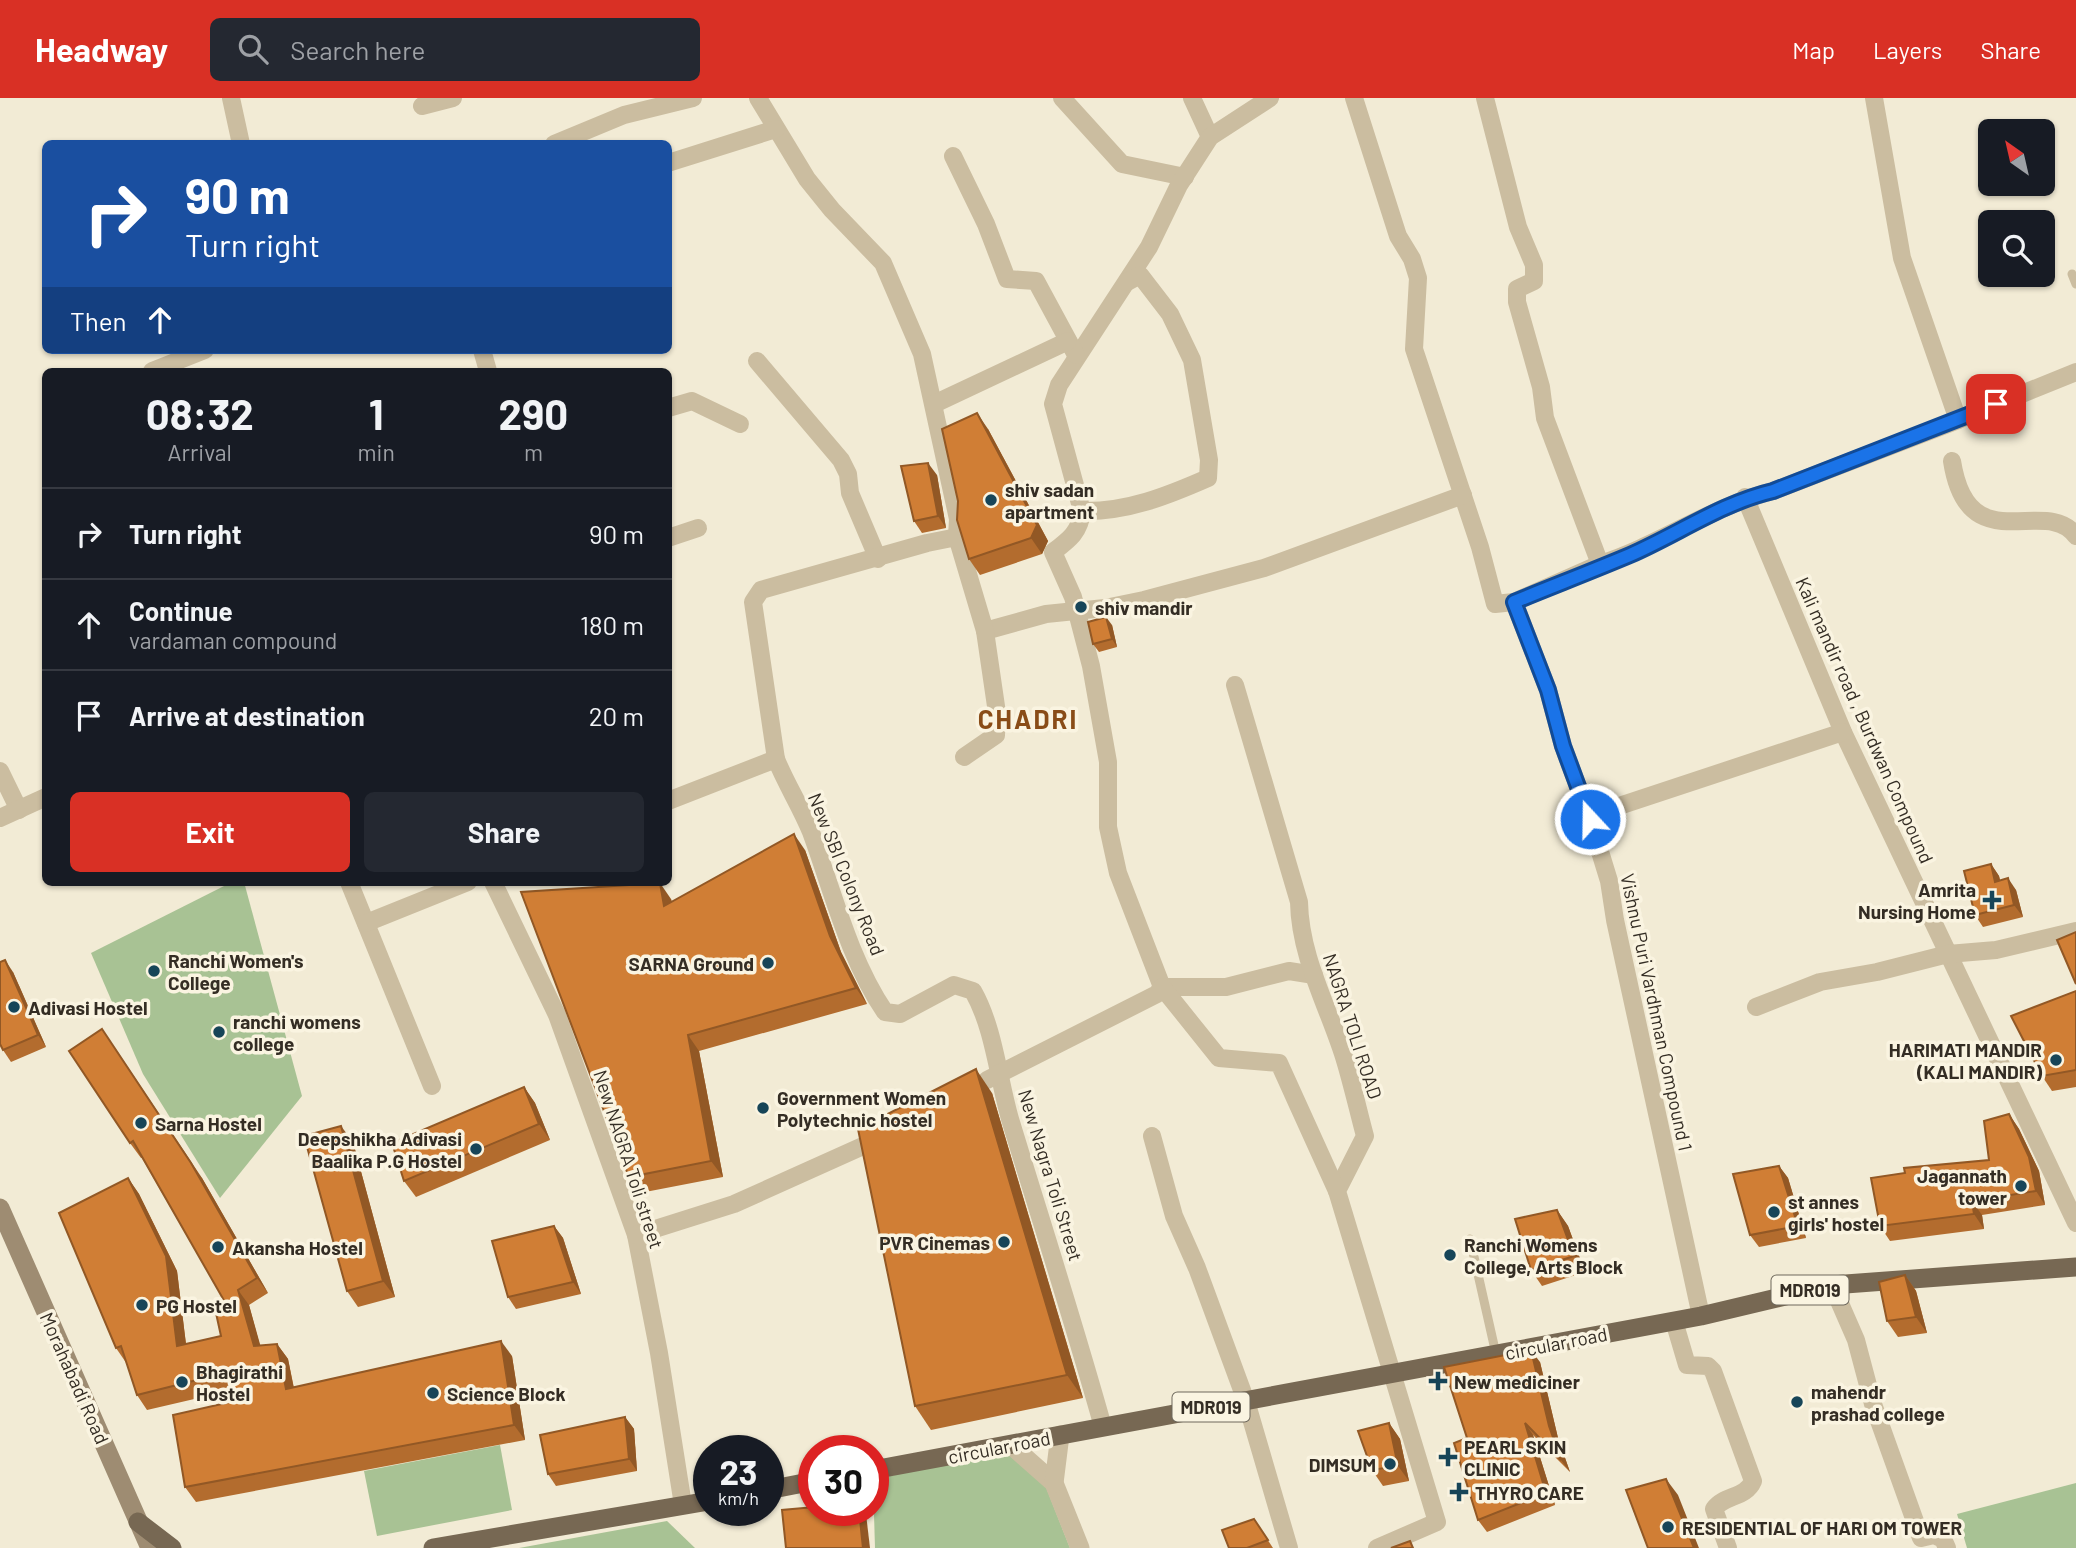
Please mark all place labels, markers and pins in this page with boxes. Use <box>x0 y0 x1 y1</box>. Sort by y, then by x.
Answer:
pin <box>1966 374 2026 434</box>
place label: shiv sadan apartment <box>1005 478 1094 523</box>
marker: shiv sadan apartment <box>983 492 999 508</box>
place label: shiv mandir <box>1095 596 1193 619</box>
marker: shiv mandir <box>1073 599 1089 615</box>
place label: Amrita Nursing Home <box>1858 878 1976 923</box>
marker: Amrita Nursing Home <box>1982 890 2002 910</box>
place label: Ranchi Women's College <box>168 949 303 994</box>
place label: SARNA Ground <box>628 952 754 975</box>
marker: SARNA Ground <box>760 955 776 971</box>
marker: Ranchi Women's College <box>146 963 162 979</box>
place label: Adivasi Hostel <box>28 996 148 1019</box>
marker: Adivasi Hostel <box>6 999 22 1015</box>
place label: ranchi womens college <box>233 1010 361 1055</box>
marker: ranchi womens college <box>211 1024 227 1040</box>
place label: HARIMATI MANDIR (KALI MANDIR) <box>1889 1038 2042 1083</box>
marker: HARIMATI MANDIR (KALI MANDIR) <box>2048 1052 2064 1068</box>
place label: Government Women Polytechnic hostel <box>777 1086 946 1131</box>
marker: Government Women Polytechnic hostel <box>755 1100 771 1116</box>
place label: Sarna Hostel <box>155 1112 262 1135</box>
marker: Sarna Hostel <box>133 1115 149 1131</box>
place label: Deepshikha Adivasi Baalika P.G Hostel <box>298 1127 462 1172</box>
marker: Deepshikha Adivasi Baalika P.G Hostel <box>468 1141 484 1157</box>
place label: Jagannath tower <box>1917 1164 2008 1209</box>
marker: Jagannath tower <box>2013 1178 2029 1194</box>
place label: st annes girls' hostel <box>1788 1190 1884 1235</box>
marker: st annes girls' hostel <box>1766 1204 1782 1220</box>
place label: PVR Cinemas <box>879 1231 990 1254</box>
place label: Ranchi Womens College, Arts Block <box>1464 1233 1623 1278</box>
marker: PVR Cinemas <box>996 1234 1012 1250</box>
place label: Akansha Hostel <box>232 1236 363 1259</box>
marker: Akansha Hostel <box>210 1239 226 1255</box>
marker: Ranchi Womens College, Arts Block <box>1442 1247 1458 1263</box>
place label: PG Hostel <box>156 1294 237 1317</box>
marker: PG Hostel <box>134 1297 150 1313</box>
place label: Bhagirathi Hostel <box>196 1360 283 1405</box>
place label: New mediciner <box>1454 1370 1581 1393</box>
marker: New mediciner <box>1428 1371 1448 1391</box>
marker: Bhagirathi Hostel <box>174 1374 190 1390</box>
place label: mahendr prashad college <box>1811 1380 1945 1425</box>
place label: Science Block <box>447 1382 566 1405</box>
marker: Science Block <box>425 1385 441 1401</box>
marker: mahendr prashad college <box>1789 1394 1805 1410</box>
place label: PEARL SKIN CLINIC <box>1464 1435 1566 1480</box>
marker: PEARL SKIN CLINIC <box>1438 1447 1458 1467</box>
place label: DIMSUM <box>1309 1453 1376 1476</box>
marker: DIMSUM <box>1382 1456 1398 1472</box>
place label: THYRO CARE <box>1475 1481 1584 1504</box>
marker: THYRO CARE <box>1449 1482 1469 1502</box>
place label: RESIDENTIAL OF HARI OM TOWER <box>1682 1516 1962 1539</box>
marker: RESIDENTIAL OF HARI OM TOWER <box>1660 1519 1676 1535</box>

